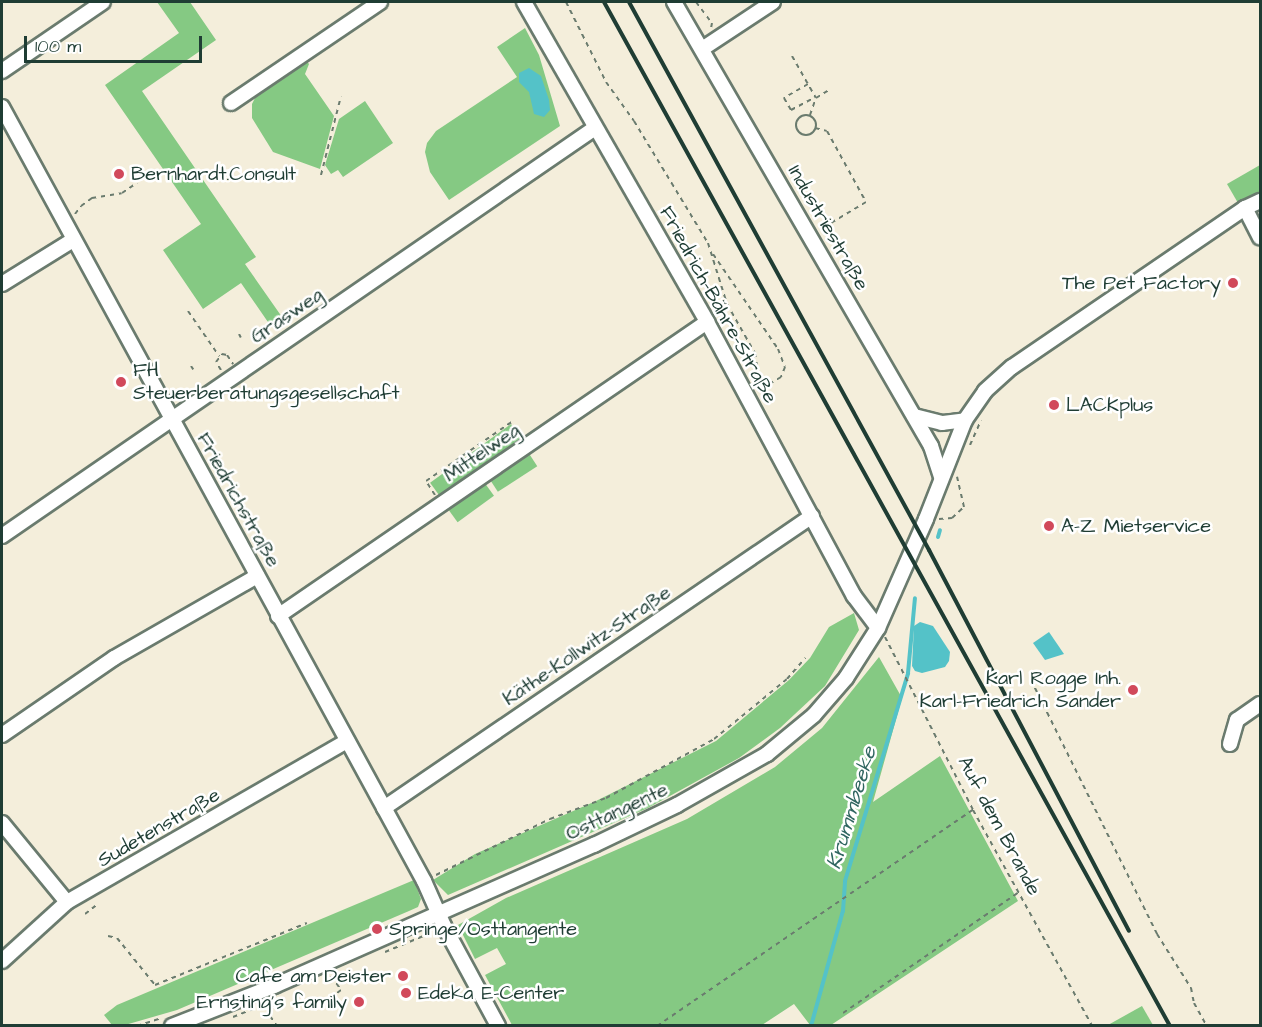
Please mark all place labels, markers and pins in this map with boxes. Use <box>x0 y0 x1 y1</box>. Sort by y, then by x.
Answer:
place label: Bernhardt.Consult <box>131 162 296 186</box>
marker: Bernhardt.Consult <box>112 167 126 181</box>
place label: The Pet Factory <box>1062 271 1221 295</box>
marker: The Pet Factory <box>1226 276 1240 290</box>
place label: FH Steuerberatungsgesellschaft <box>133 358 400 405</box>
marker: FH Steuerberatungsgesellschaft <box>114 375 128 389</box>
place label: LACKplus <box>1066 393 1153 417</box>
marker: LACKplus <box>1047 398 1061 412</box>
place label: A-Z Mietservice <box>1061 514 1211 538</box>
marker: A-Z Mietservice <box>1042 519 1056 533</box>
place label: Karl Rogge Inh. Karl-Friedrich Sander <box>920 666 1121 713</box>
marker: Karl Rogge Inh. Karl-Friedrich Sander <box>1126 683 1140 697</box>
place label: Springe/Osttangente <box>389 917 577 941</box>
marker: Springe/Osttangente <box>370 922 384 936</box>
place label: Cafe am Deister <box>235 964 391 988</box>
marker: Cafe am Deister <box>396 969 410 983</box>
place label: Edeka E-Center <box>418 981 564 1005</box>
marker: Edeka E-Center <box>399 986 413 1000</box>
place label: Ernsting's family <box>197 990 347 1014</box>
marker: Ernsting's family <box>352 995 366 1009</box>

